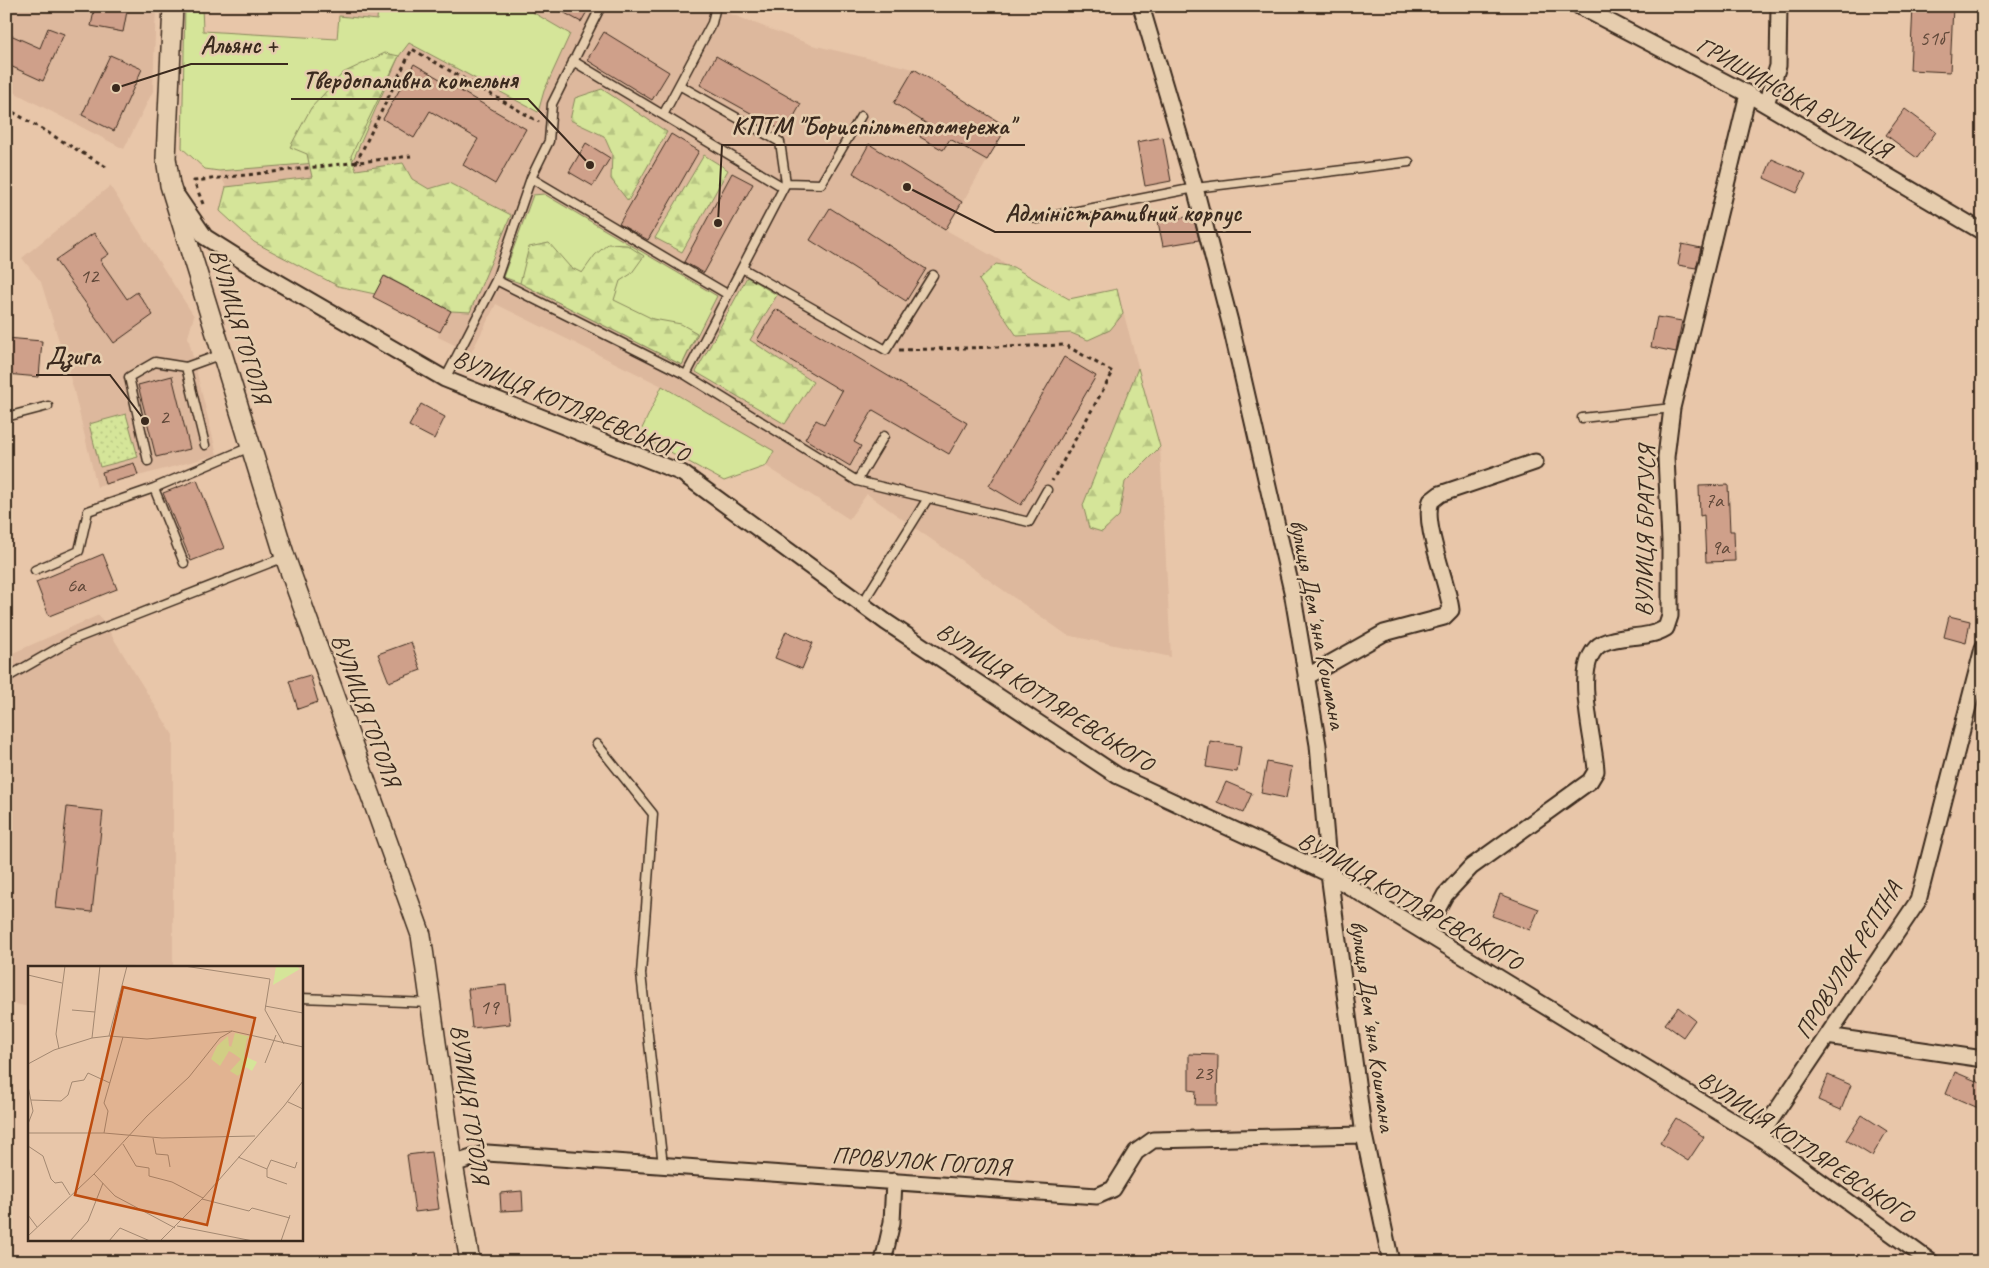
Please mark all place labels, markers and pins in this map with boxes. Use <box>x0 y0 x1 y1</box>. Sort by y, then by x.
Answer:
callout: Альянс + <box>191 24 288 64</box>
callout: Твердопаливна котельня <box>291 59 528 99</box>
callout: КПТМ "Бориспільтепломережа" <box>722 105 1025 145</box>
callout: Адміністративний корпус <box>995 192 1251 232</box>
callout: Дзига <box>36 335 110 375</box>

